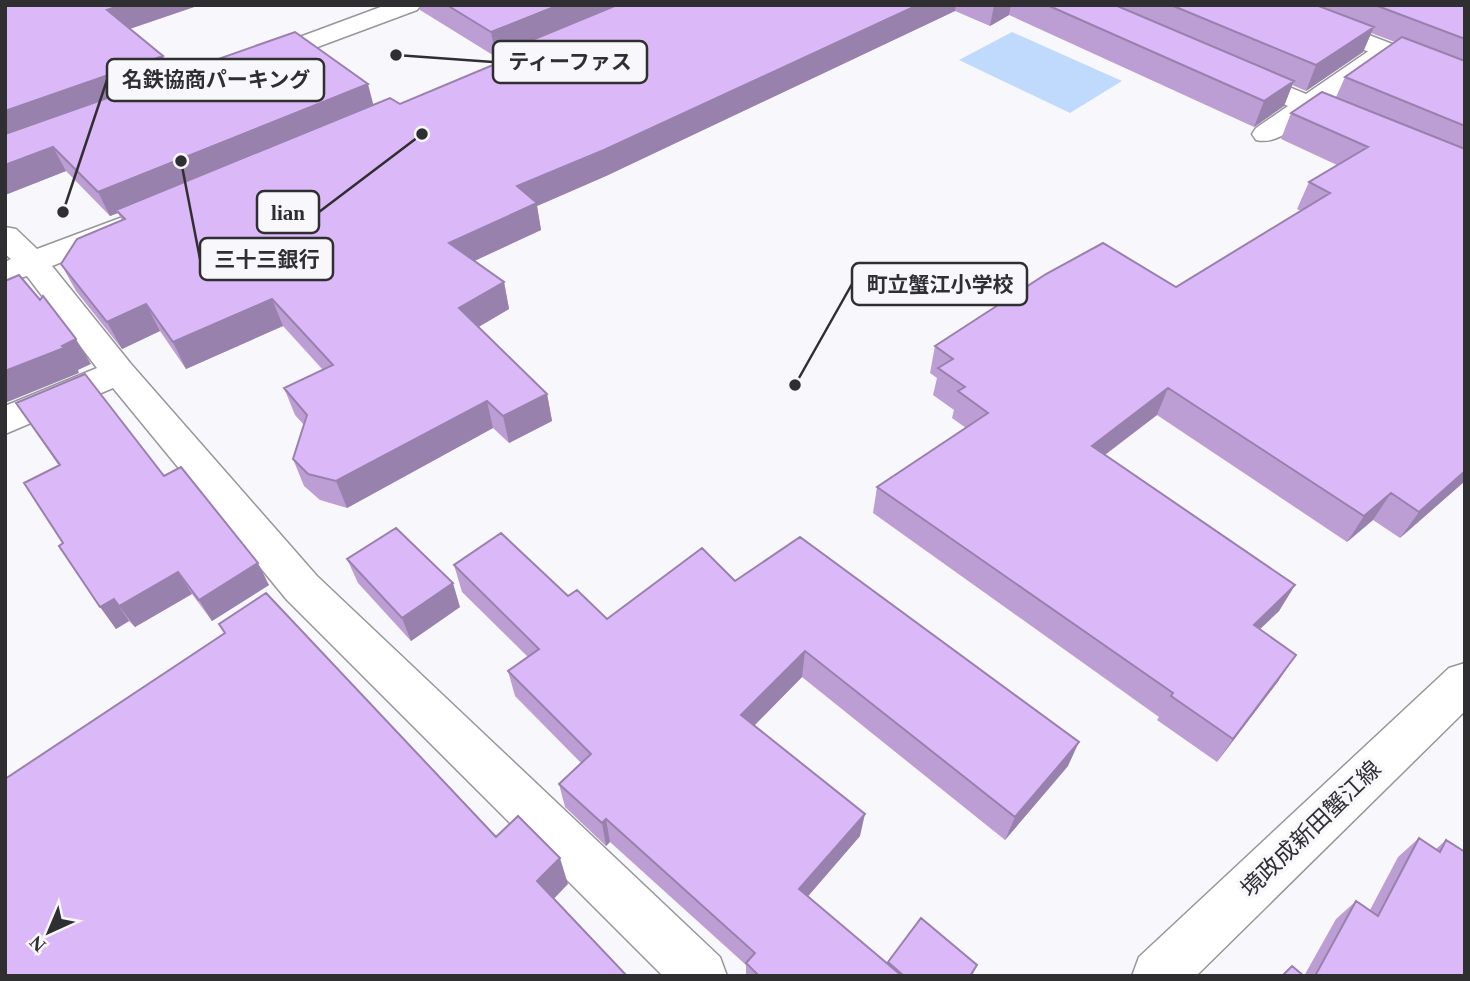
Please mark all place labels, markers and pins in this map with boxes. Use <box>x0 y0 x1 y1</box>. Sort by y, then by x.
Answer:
callout: ティーファス <box>493 41 647 83</box>
callout: 名鉄協商パーキング <box>107 59 324 101</box>
callout: lian <box>257 191 319 233</box>
callout: 三十三銀行 <box>200 238 333 280</box>
callout: 町立蟹江小学校 <box>852 263 1027 305</box>

